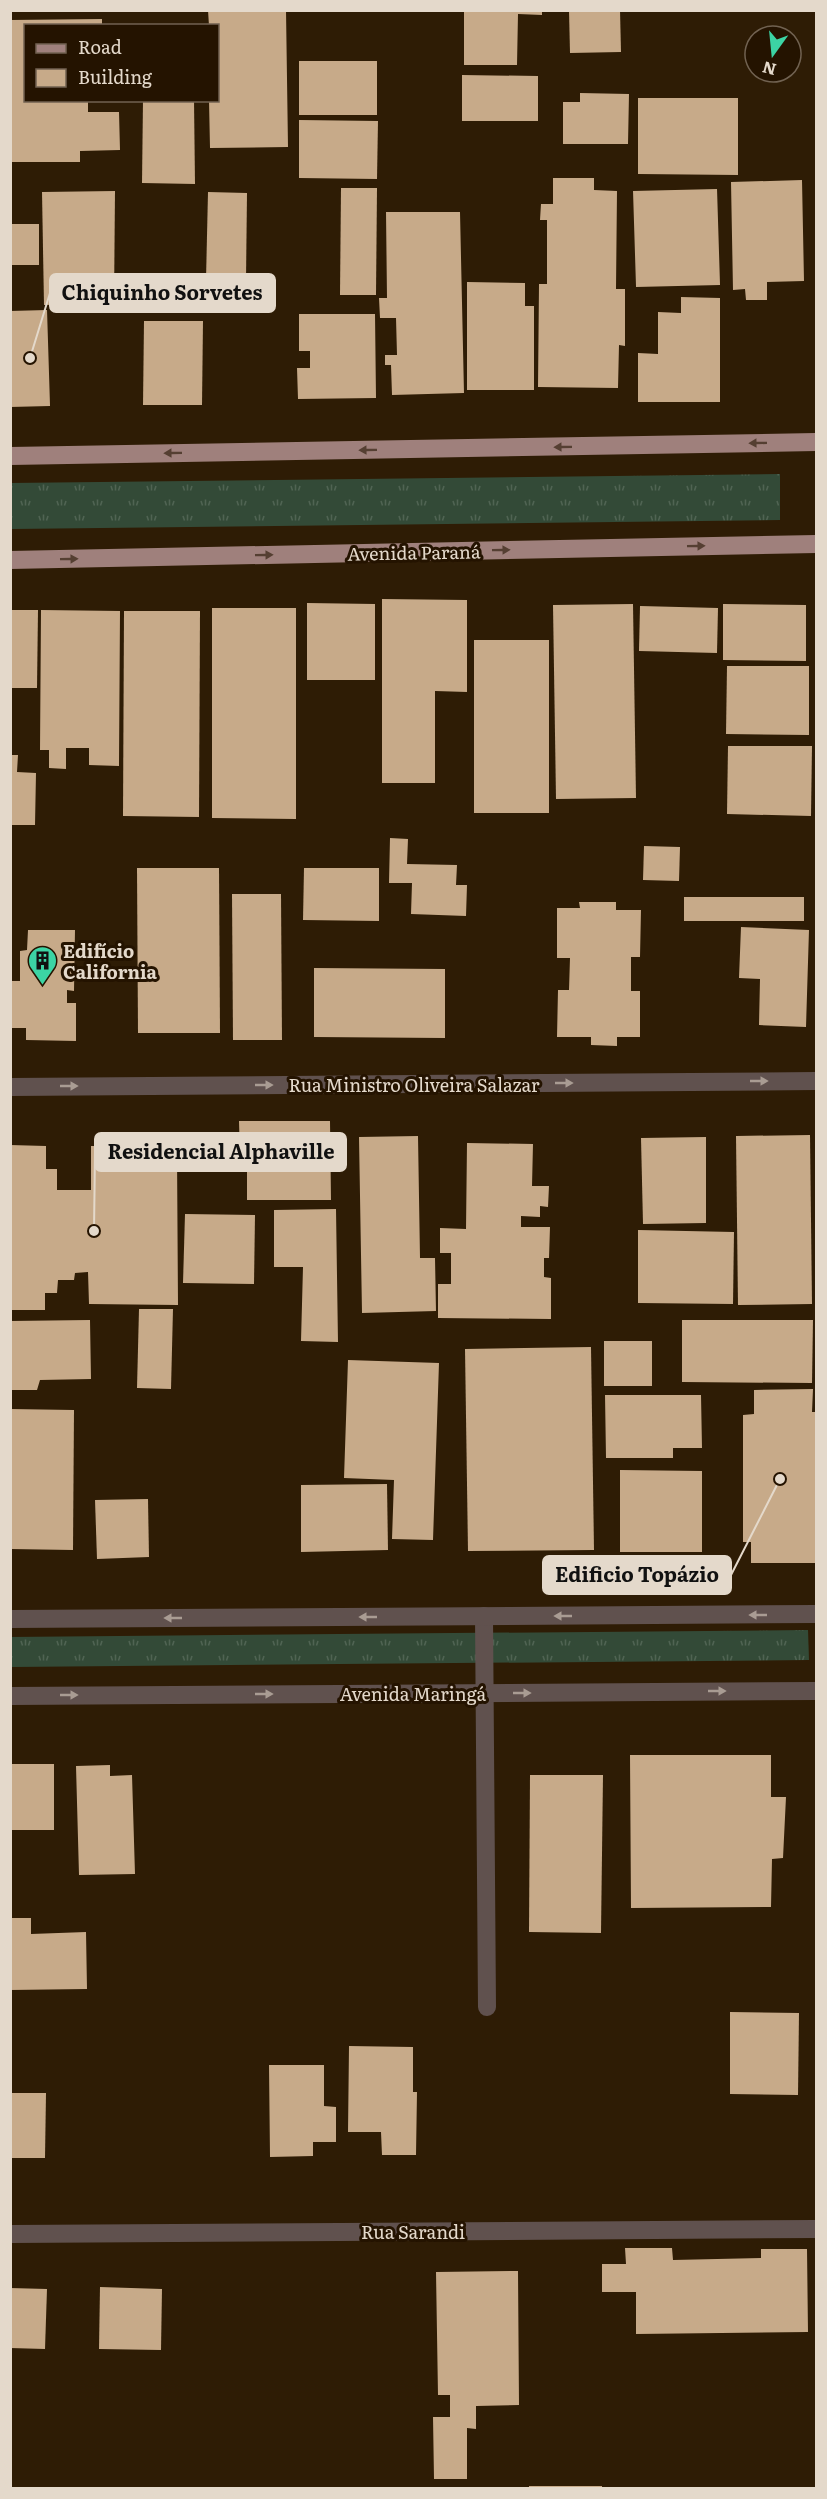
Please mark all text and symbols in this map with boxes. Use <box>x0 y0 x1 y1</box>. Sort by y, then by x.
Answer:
legend <box>24 24 219 102</box>
north arrow <box>743 24 803 84</box>
text: Road <box>78 33 122 60</box>
text: N <box>759 56 778 83</box>
text: Building <box>78 63 153 90</box>
callout: Chiquinho Sorvetes <box>50 274 275 312</box>
text: Chiquinho Sorvetes <box>62 276 262 306</box>
one-way arrow <box>749 438 768 448</box>
one-way arrow <box>554 442 573 451</box>
one-way arrow <box>359 445 378 455</box>
one-way arrow <box>164 449 183 458</box>
street label: Avenida Paraná <box>347 537 481 567</box>
one-way arrow <box>686 542 705 551</box>
one-way arrow <box>491 546 510 555</box>
one-way arrow <box>254 550 273 560</box>
one-way arrow <box>59 554 78 564</box>
place label: Edifício California <box>63 937 158 985</box>
building icon: Edifício California <box>26 944 58 986</box>
street label: Rua Ministro Oliveira Salazar <box>288 1071 540 1098</box>
one-way arrow <box>749 1076 768 1086</box>
one-way arrow <box>554 1078 573 1088</box>
one-way arrow <box>254 1080 273 1090</box>
one-way arrow <box>59 1082 78 1091</box>
callout: Residencial Alphaville <box>95 1133 346 1171</box>
text: Residencial Alphaville <box>107 1135 335 1165</box>
callout: Edificio Topázio <box>543 1556 731 1594</box>
text: Edificio Topázio <box>555 1558 719 1588</box>
one-way arrow <box>749 1610 768 1620</box>
one-way arrow <box>554 1611 573 1621</box>
one-way arrow <box>359 1612 378 1622</box>
one-way arrow <box>164 1613 183 1623</box>
street label: Avenida Maringá <box>340 1680 486 1707</box>
one-way arrow <box>707 1686 726 1696</box>
one-way arrow <box>512 1688 531 1697</box>
one-way arrow <box>254 1689 273 1699</box>
one-way arrow <box>59 1691 78 1700</box>
street label: Rua Sarandi <box>361 2218 465 2245</box>

